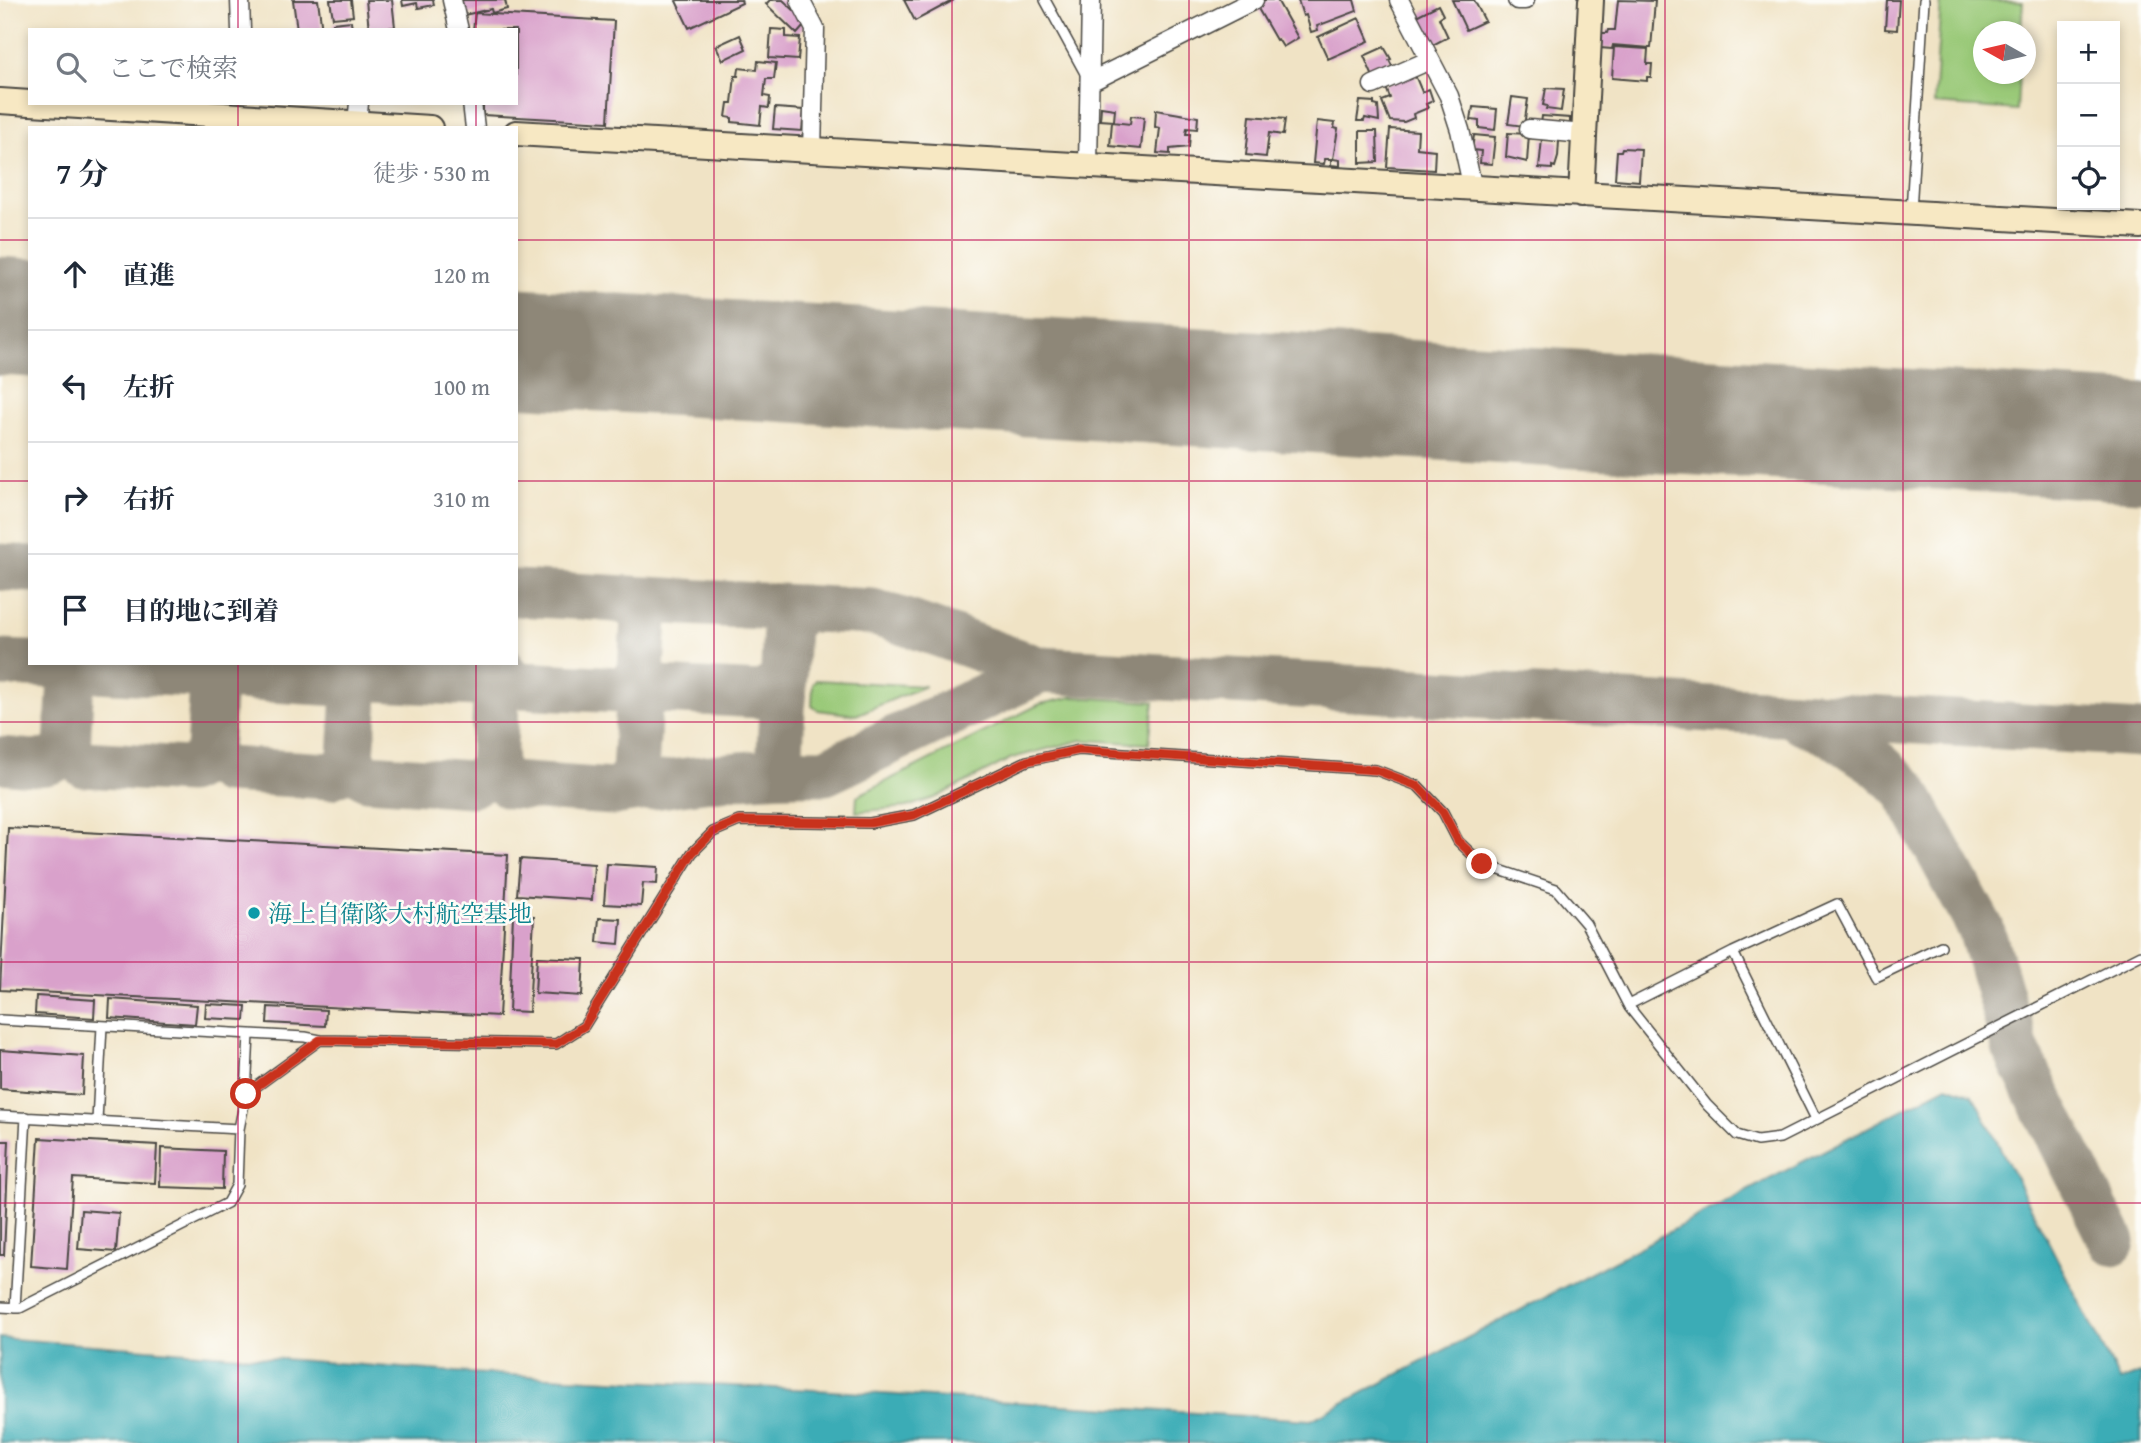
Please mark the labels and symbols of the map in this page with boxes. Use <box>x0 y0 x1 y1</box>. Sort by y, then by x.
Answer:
north arrow <box>1973 21 2036 84</box>
route end <box>1466 848 1497 879</box>
place label: 海上自衛隊大村航空基地 <box>268 896 532 931</box>
marker: 海上自衛隊大村航空基地 <box>246 905 262 921</box>
route start <box>230 1078 261 1109</box>

